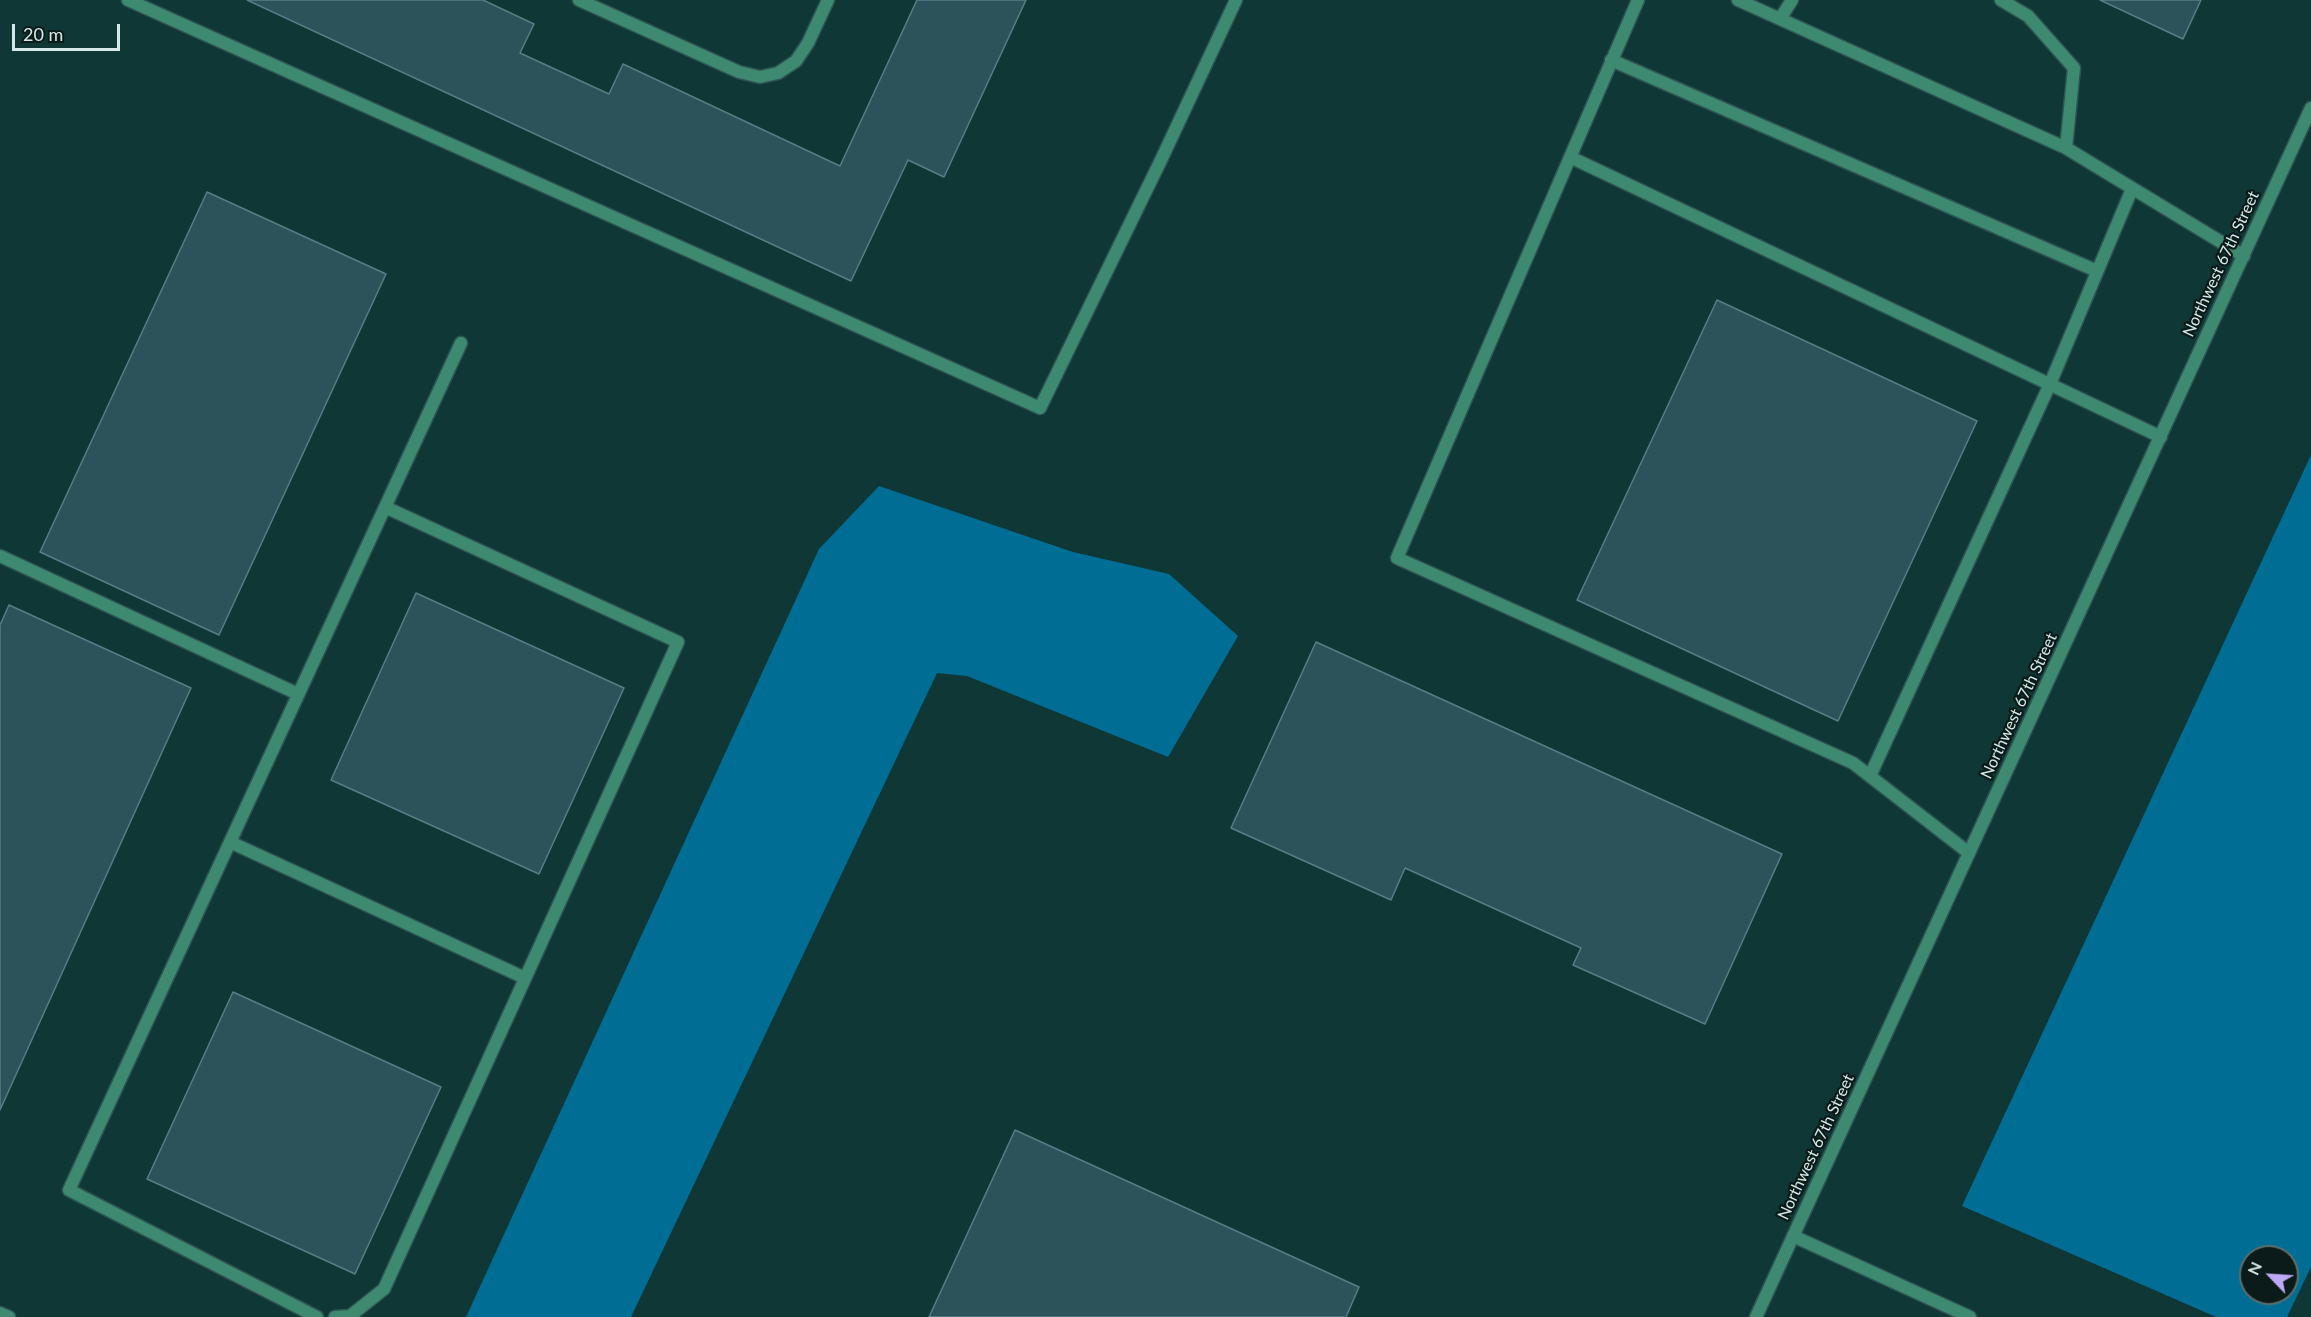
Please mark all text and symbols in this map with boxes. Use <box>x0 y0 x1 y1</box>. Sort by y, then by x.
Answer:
scale bar <box>15 12 123 50</box>
text: 20 m <box>23 23 63 45</box>
street label: Northwest 67th Street <box>2179 188 2263 340</box>
street label: Northwest 67th Street <box>1977 630 2061 782</box>
street label: Northwest 67th Street <box>1774 1071 1858 1223</box>
north arrow <box>2239 1245 2299 1305</box>
text: N <box>2243 1258 2265 1278</box>

